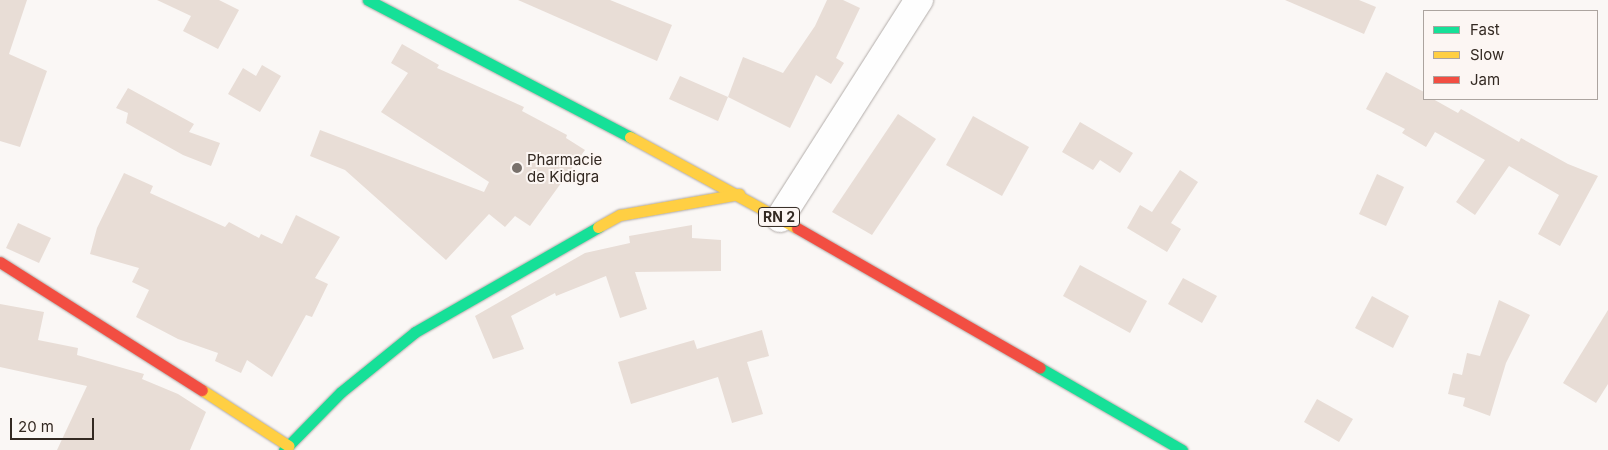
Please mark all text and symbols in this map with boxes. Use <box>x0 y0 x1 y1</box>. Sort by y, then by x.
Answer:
legend <box>1423 10 1598 100</box>
text: Fast <box>1470 20 1500 39</box>
text: Slow <box>1470 45 1504 64</box>
text: Jam <box>1470 70 1500 89</box>
place label: Pharmacie de Kidigra <box>527 150 602 185</box>
marker: Pharmacie de Kidigra <box>511 162 523 174</box>
road number: RN 2 <box>758 206 800 228</box>
scale bar <box>12 408 96 440</box>
text: 20 m <box>18 417 54 436</box>

